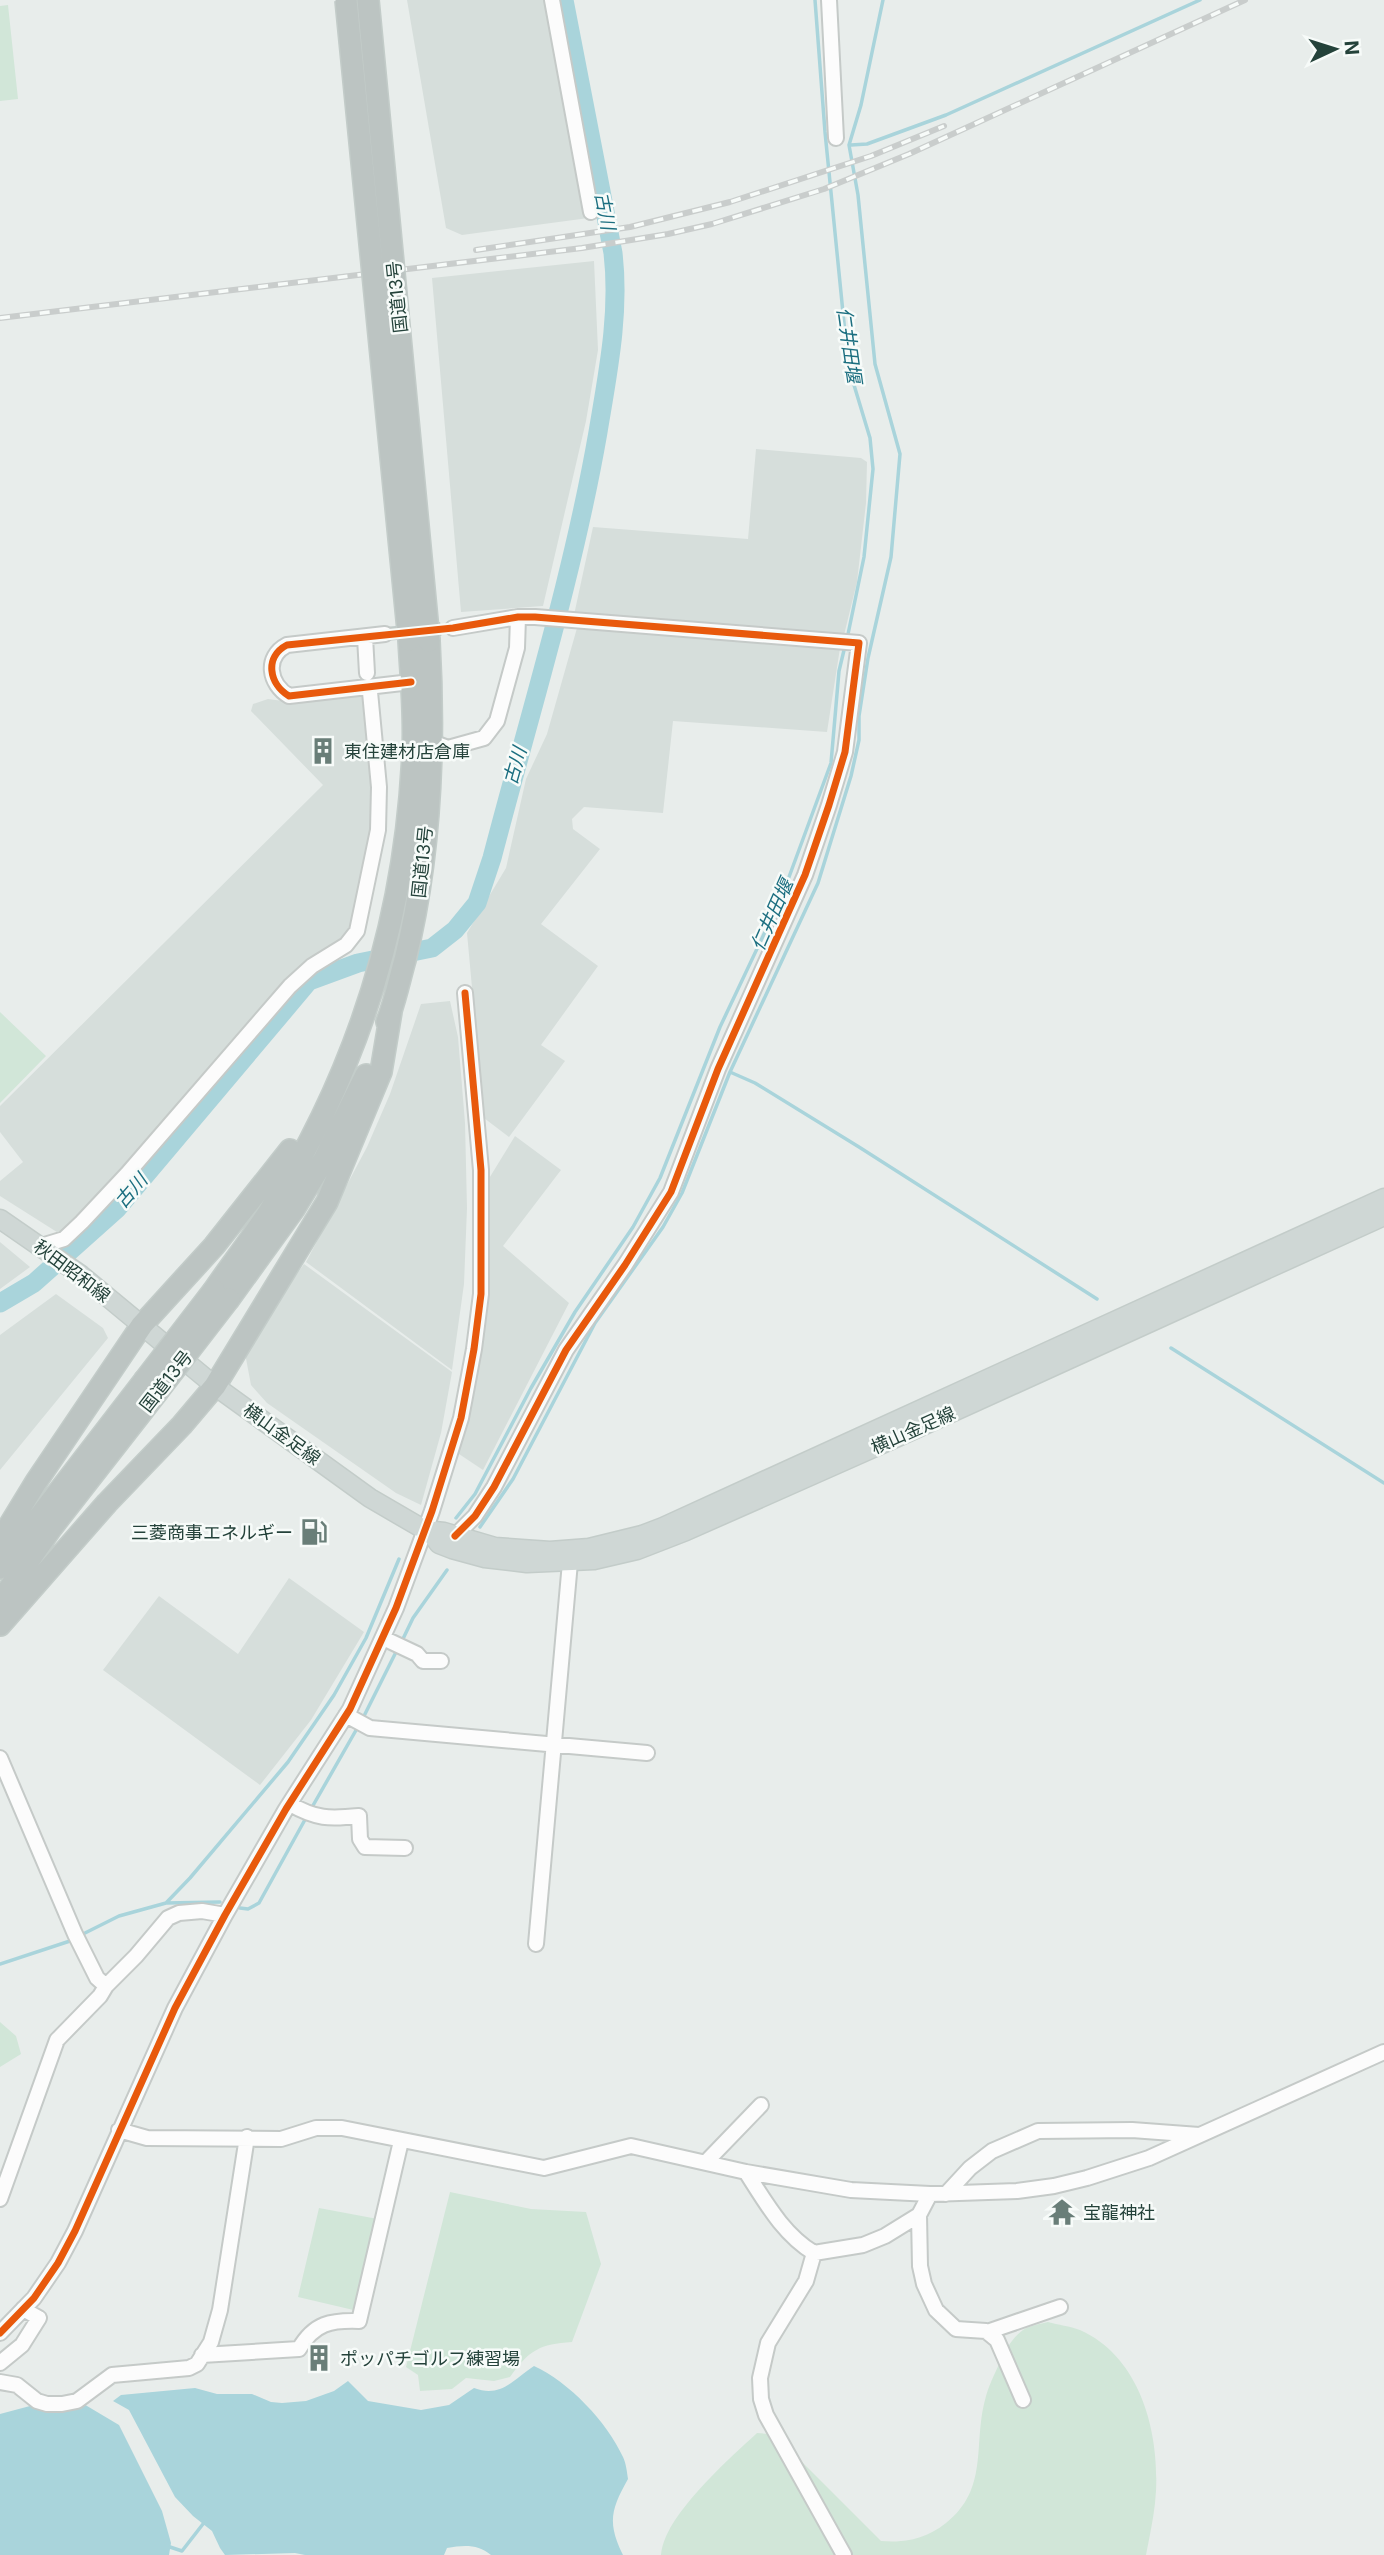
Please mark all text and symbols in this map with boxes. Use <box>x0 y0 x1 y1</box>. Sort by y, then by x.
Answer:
north arrow <box>1300 14 1370 84</box>
text: N <box>1339 40 1363 56</box>
water label: 古川 <box>590 190 620 234</box>
street label: 国道13号 <box>383 260 411 334</box>
water label: 仁井田堰 <box>832 306 866 387</box>
building icon: 東住建材店倉庫 <box>308 736 338 766</box>
place label: 東住建材店倉庫 <box>344 741 470 762</box>
water label: 古川 <box>499 743 532 787</box>
street label: 国道13号 <box>408 825 436 899</box>
water label: 仁井田堰 <box>746 873 799 954</box>
water label: 古川 <box>110 1168 153 1213</box>
street label: 秋田昭和線 <box>30 1236 114 1306</box>
street label: 国道13号 <box>135 1346 197 1416</box>
street label: 横山金足線 <box>239 1399 325 1469</box>
street label: 横山金足線 <box>868 1402 958 1458</box>
fuel station icon: 三菱商事エネルギー <box>299 1517 329 1547</box>
place label: 三菱商事エネルギー <box>131 1522 293 1543</box>
temple icon: 宝龍神社 <box>1047 2197 1077 2227</box>
place label: 宝龍神社 <box>1083 2202 1155 2223</box>
building icon: ポッパチゴルフ練習場 <box>304 2343 334 2373</box>
place label: ポッパチゴルフ練習場 <box>340 2348 520 2369</box>

